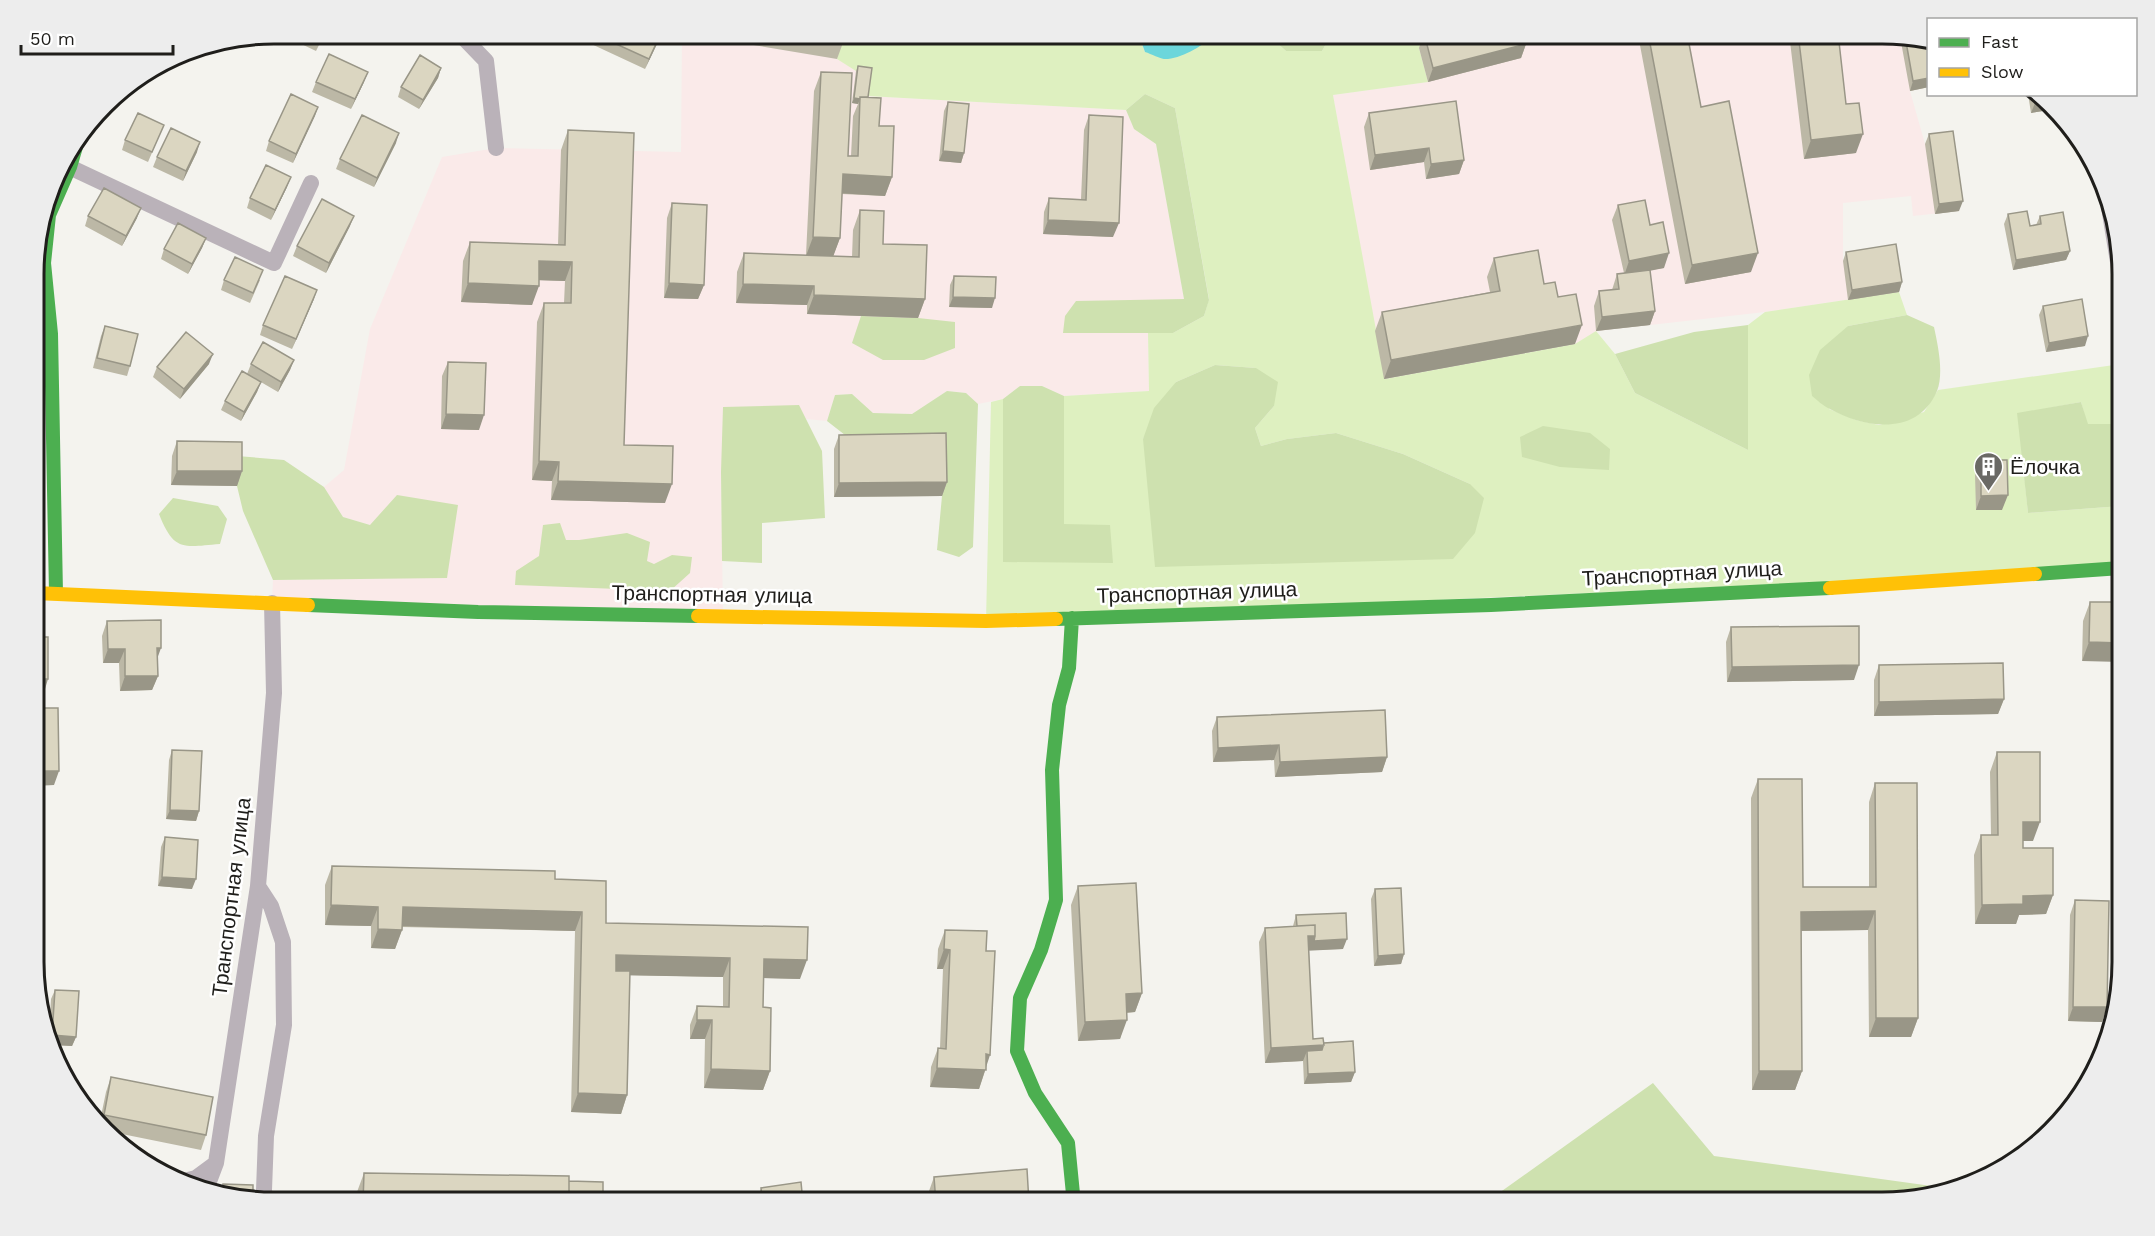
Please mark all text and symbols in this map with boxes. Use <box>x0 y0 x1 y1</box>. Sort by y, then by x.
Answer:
scale bar <box>21 18 172 56</box>
legend <box>1927 18 2137 96</box>
text: 50 m <box>30 28 75 49</box>
text: Fast <box>1981 31 2019 52</box>
text: Slow <box>1981 61 2024 82</box>
building icon: Ёлочка <box>1973 450 2005 492</box>
place label: Ёлочка <box>2010 454 2080 479</box>
street label: Транспортная улица <box>1581 555 1783 591</box>
street label: Транспортная улица <box>1096 576 1298 608</box>
street label: Транспортная улица <box>612 580 813 608</box>
street label: Транспортная улица <box>206 796 256 998</box>

